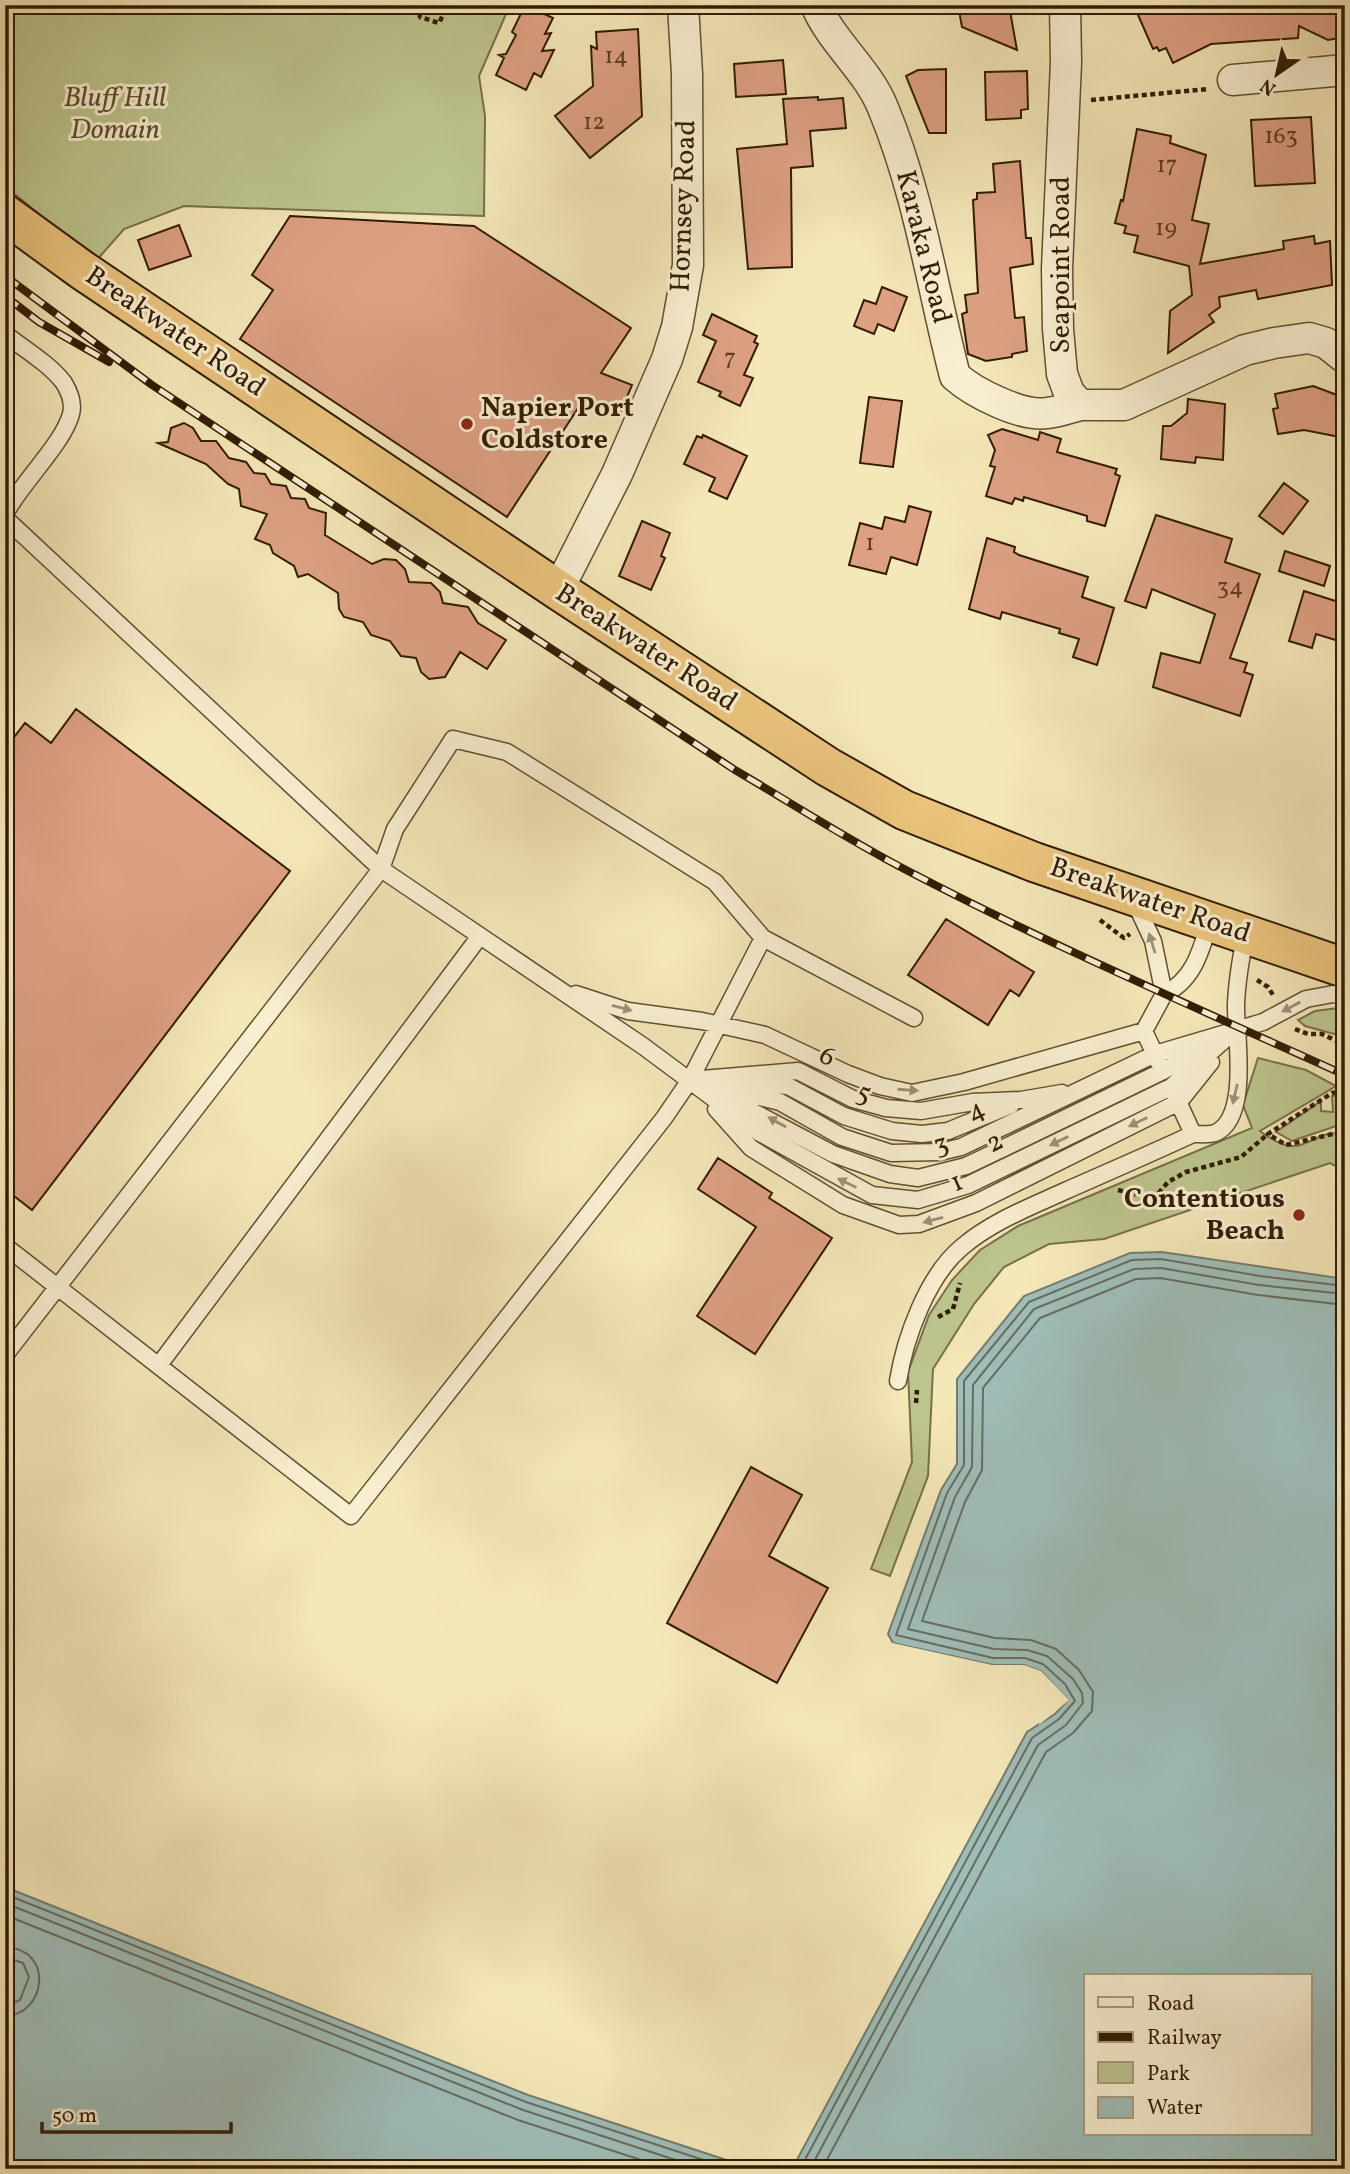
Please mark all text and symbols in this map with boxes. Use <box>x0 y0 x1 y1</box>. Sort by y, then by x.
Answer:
north arrow <box>1242 38 1312 108</box>
house number: 14 <box>604 40 628 74</box>
text: N <box>1255 72 1282 101</box>
park label: Bluff Hill Domain <box>64 79 166 150</box>
house number: 12 <box>583 106 605 140</box>
street label: Hornsey Road <box>662 119 706 293</box>
house number: 163 <box>1264 120 1298 154</box>
house number: 17 <box>1157 149 1177 183</box>
street label: Karaka Road <box>885 166 961 328</box>
street label: Seapoint Road <box>1042 176 1081 354</box>
house number: 19 <box>1155 212 1177 246</box>
street label: Breakwater Road <box>77 257 273 407</box>
house number: 7 <box>724 342 736 376</box>
place label: Napier Port Coldstore <box>481 389 634 460</box>
marker: Napier Port Coldstore <box>459 416 475 432</box>
house number: 1 <box>865 527 875 561</box>
house number: 34 <box>1217 571 1243 605</box>
street label: Breakwater Road <box>547 574 745 722</box>
street label: Breakwater Road <box>1044 848 1256 954</box>
one-way arrow <box>1146 932 1157 953</box>
one-way arrow <box>1281 1002 1301 1013</box>
one-way arrow <box>612 1004 633 1014</box>
street label: 6 <box>812 1036 842 1078</box>
street label: 5 <box>851 1073 877 1115</box>
one-way arrow <box>1230 1083 1241 1105</box>
one-way arrow <box>897 1085 919 1096</box>
street label: 4 <box>960 1090 992 1132</box>
one-way arrow <box>767 1116 787 1128</box>
one-way arrow <box>1128 1117 1148 1128</box>
street label: 2 <box>980 1122 1010 1164</box>
street label: 3 <box>929 1124 953 1166</box>
one-way arrow <box>1049 1136 1069 1147</box>
street label: 1 <box>944 1163 970 1203</box>
one-way arrow <box>837 1177 857 1189</box>
place label: Contentious Beach <box>1124 1180 1285 1251</box>
marker: Contentious Beach <box>1291 1207 1307 1223</box>
one-way arrow <box>922 1215 944 1226</box>
legend <box>1084 1974 1312 2136</box>
text: Road <box>1147 1990 1194 2019</box>
text: Railway <box>1147 2024 1223 2053</box>
text: Park <box>1147 2060 1190 2089</box>
scale bar <box>42 2090 231 2134</box>
text: Water <box>1147 2094 1203 2123</box>
text: 50 m <box>52 2102 97 2131</box>

